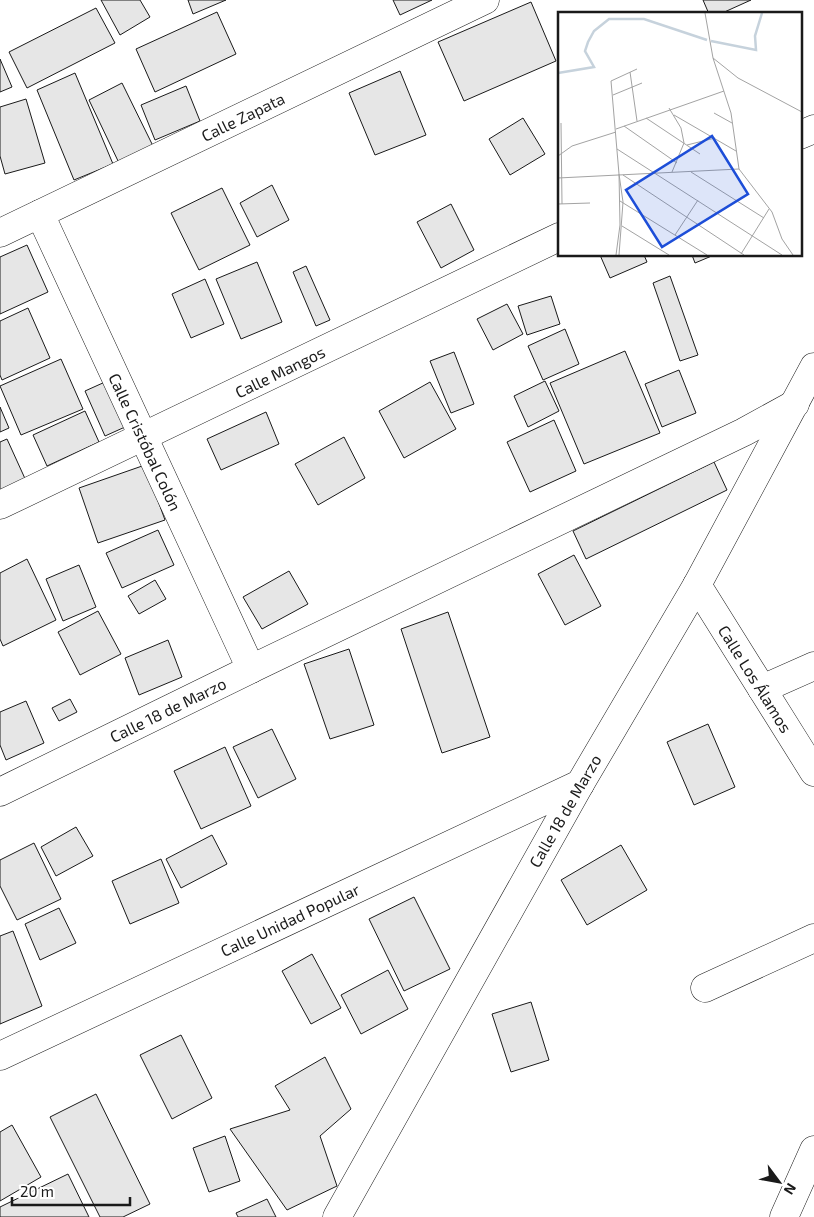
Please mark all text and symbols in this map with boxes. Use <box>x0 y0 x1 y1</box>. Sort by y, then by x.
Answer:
inset map <box>558 12 802 256</box>
street label: Calle Zapata <box>198 88 288 145</box>
street label: Calle Mangos <box>232 342 328 402</box>
street label: Calle Cristóbal Colón <box>105 370 186 514</box>
street label: Calle Los Álamos <box>715 622 796 736</box>
street label: Calle 18 de Marzo <box>107 673 229 746</box>
street label: Calle 18 de Marzo <box>525 751 605 870</box>
street label: Calle Unidad Popular <box>217 879 363 960</box>
north arrow <box>754 1157 804 1207</box>
scale bar <box>12 1174 130 1206</box>
text: N <box>781 1180 800 1198</box>
text: 20 m <box>20 1182 54 1200</box>

